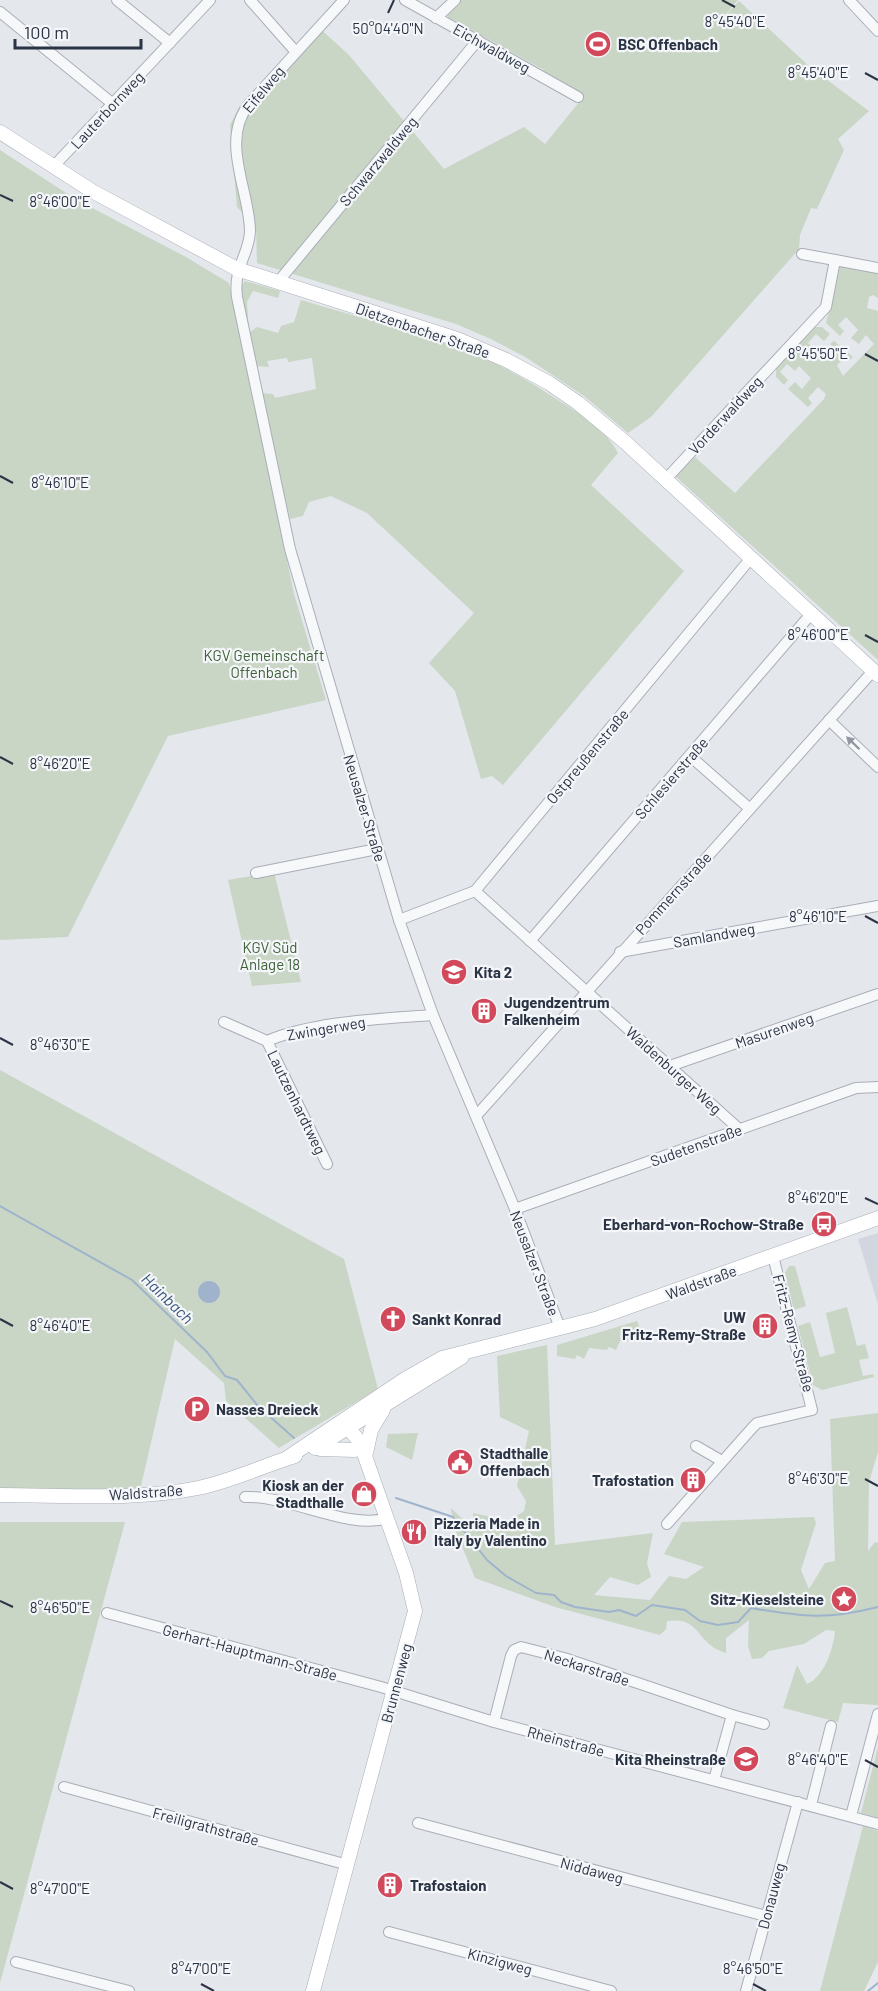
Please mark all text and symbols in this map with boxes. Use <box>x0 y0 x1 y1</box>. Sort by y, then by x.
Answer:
scale bar <box>15 12 141 50</box>
text: 8°45'40"E <box>704 12 766 30</box>
text: 50°04'40"N <box>352 19 424 37</box>
street label: Eichwaldweg <box>450 19 534 77</box>
text: 100 m <box>24 21 69 43</box>
sports icon: BSC Offenbach <box>583 29 613 59</box>
place label: BSC Offenbach <box>618 35 718 53</box>
street label: Eifelweg <box>238 62 288 116</box>
text: 8°45'40"E <box>787 63 849 81</box>
street label: Lauterbornweg <box>67 68 147 152</box>
street label: Schwarzwaldweg <box>335 112 421 210</box>
text: 8°46'00"E <box>29 192 91 210</box>
street label: Dietzenbacher Straße <box>353 299 493 361</box>
text: 8°45'50"E <box>788 344 848 362</box>
street label: Vorderwaldweg <box>684 372 766 458</box>
text: 8°46'10"E <box>31 473 89 491</box>
text: 8°46'00"E <box>787 625 849 643</box>
park label: KGV Gemeinschaft Offenbach <box>204 646 324 681</box>
street label: Ostpreußenstraße <box>542 705 632 807</box>
street label: Schlesierstraße <box>631 733 711 823</box>
one-way arrow <box>847 737 861 751</box>
street label: Neusalzer Straße <box>340 752 390 864</box>
text: 8°46'20"E <box>29 754 91 772</box>
street label: Pommernstraße <box>631 848 715 938</box>
text: 8°46'10"E <box>789 907 847 925</box>
street label: Samlandweg <box>672 919 756 951</box>
park label: KGV Süd Anlage 18 <box>240 938 300 973</box>
school or university icon: Kita 2 <box>439 957 469 987</box>
place label: Kita 2 <box>474 963 512 981</box>
place label: Jugendzentrum Falkenheim <box>504 993 610 1028</box>
building icon: Jugendzentrum Falkenheim <box>469 996 499 1026</box>
street label: Masurenweg <box>733 1008 815 1052</box>
street label: Zwingerweg <box>285 1012 367 1044</box>
street label: Waldenburger Weg <box>623 1022 725 1118</box>
text: 8°46'30"E <box>30 1035 90 1053</box>
street label: Lautzenhardtweg <box>264 1047 330 1157</box>
street label: Sudetenstraße <box>648 1120 744 1170</box>
text: 8°46'20"E <box>787 1188 849 1206</box>
street label: Neusalzer Straße <box>507 1208 563 1318</box>
bus stop icon: Eberhard-von-Rochow-Straße <box>809 1209 839 1239</box>
place label: Eberhard-von-Rochow-Straße <box>603 1215 804 1233</box>
street label: Waldstraße <box>663 1261 739 1303</box>
water label: Hainbach <box>138 1269 198 1327</box>
street label: Fritz-Remy-Straße <box>770 1272 818 1394</box>
church icon: Sankt Konrad <box>378 1304 408 1334</box>
place label: UW Fritz-Remy-Straße <box>622 1308 746 1343</box>
place label: Sankt Konrad <box>412 1310 501 1328</box>
building icon: UW Fritz-Remy-Straße <box>750 1311 780 1341</box>
text: 8°46'40"E <box>29 1316 91 1334</box>
parking icon: Nasses Dreieck <box>182 1394 212 1424</box>
place label: Nasses Dreieck <box>216 1400 319 1418</box>
place label: Stadthalle Offenbach <box>480 1444 550 1479</box>
public building icon: Stadthalle Offenbach <box>445 1447 475 1477</box>
building icon: Trafostation <box>678 1465 708 1495</box>
text: 8°46'30"E <box>788 1469 848 1487</box>
place label: Trafostation <box>592 1471 674 1489</box>
place label: Kiosk an der Stadthalle <box>262 1476 344 1511</box>
shop icon: Kiosk an der Stadthalle <box>349 1479 379 1509</box>
street label: Waldstraße <box>109 1480 183 1504</box>
place label: Pizzeria Made in Italy by Valentino <box>434 1514 547 1549</box>
restaurant icon: Pizzeria Made in Italy by Valentino <box>399 1517 429 1547</box>
place icon: Sitz-Kieselsteine <box>829 1584 859 1614</box>
place label: Sitz-Kieselsteine <box>710 1590 824 1608</box>
text: 8°46'50"E <box>30 1598 90 1616</box>
street label: Gerhart-Hauptmann-Straße <box>161 1620 339 1684</box>
street label: Brunnenweg <box>377 1641 415 1725</box>
street label: Neckarstraße <box>542 1645 632 1689</box>
street label: Rheinstraße <box>525 1722 607 1760</box>
school or university icon: Kita Rheinstraße <box>731 1744 761 1774</box>
place label: Kita Rheinstraße <box>615 1750 726 1768</box>
text: 8°46'40"E <box>787 1750 849 1768</box>
street label: Freiligrathstraße <box>151 1803 261 1849</box>
street label: Niddaweg <box>559 1853 625 1887</box>
street label: Donauweg <box>754 1861 788 1931</box>
building icon: Trafostaion <box>375 1870 405 1900</box>
place label: Trafostaion <box>410 1876 487 1894</box>
text: 8°47'00"E <box>30 1879 90 1897</box>
street label: Kinzigweg <box>466 1944 534 1978</box>
text: 8°47'00"E <box>171 1959 231 1977</box>
text: 8°46'50"E <box>723 1959 783 1977</box>

